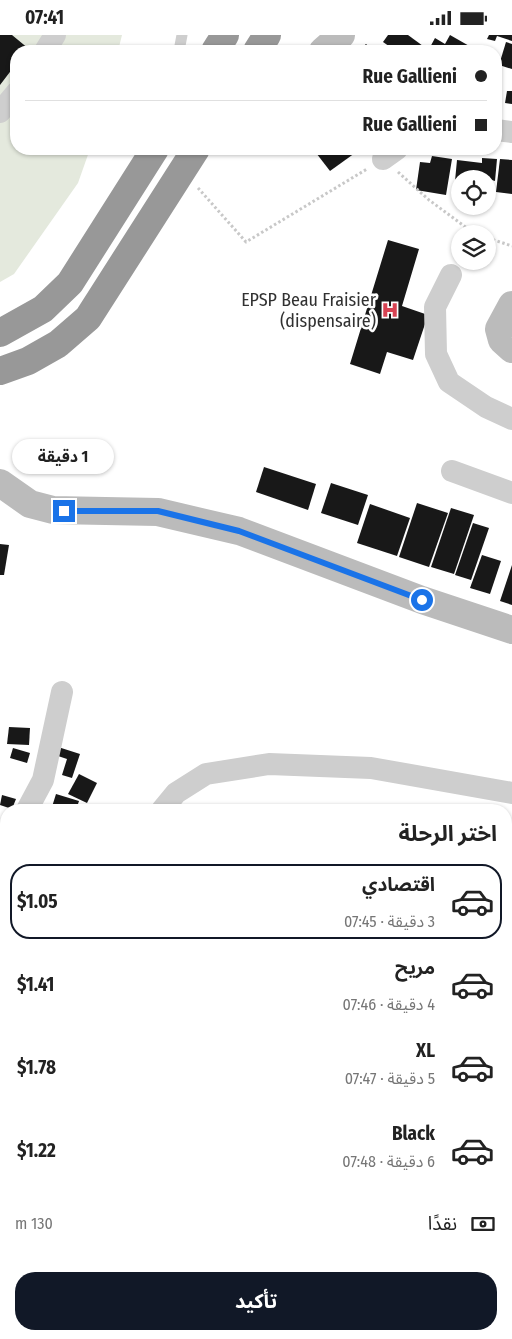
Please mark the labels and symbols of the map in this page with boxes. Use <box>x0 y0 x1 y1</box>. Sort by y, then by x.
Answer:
place label: EPSP Beau Fraisier (dispensaire) <box>241 289 377 332</box>
hospital icon: EPSP Beau Fraisier (dispensaire) <box>380 300 400 320</box>
callout: 1 دقيقة <box>13 439 115 473</box>
route end <box>53 500 75 522</box>
route start <box>411 589 433 611</box>

